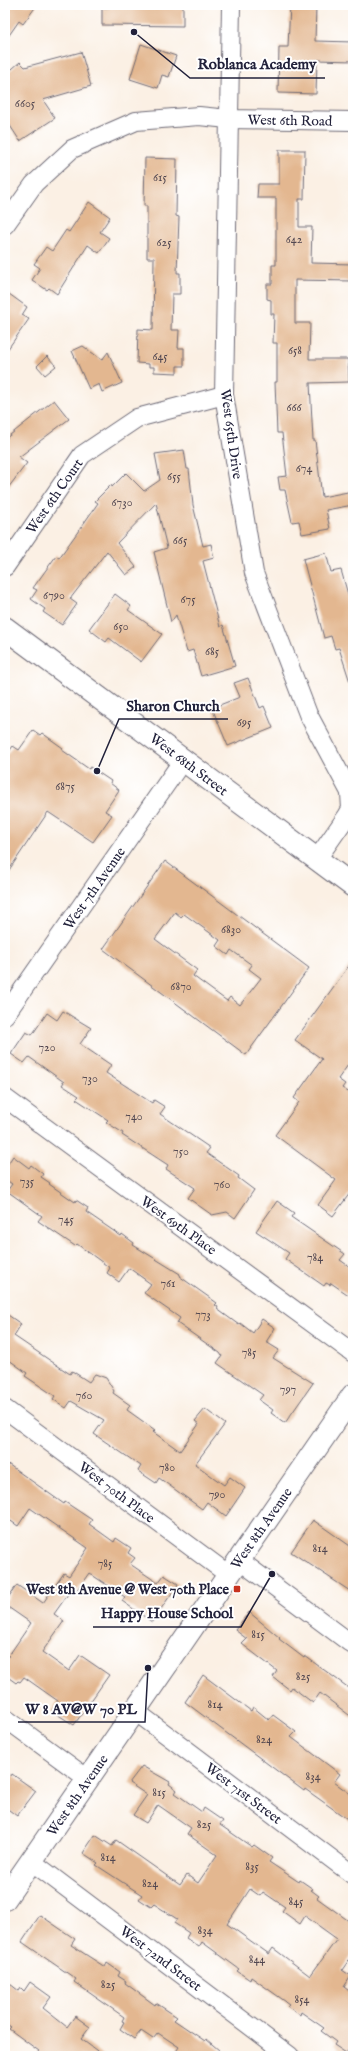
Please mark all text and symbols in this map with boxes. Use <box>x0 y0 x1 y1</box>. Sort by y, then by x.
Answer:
callout: Roblanca Academy <box>190 51 325 78</box>
text: Roblanca Academy <box>198 55 317 74</box>
house number: 6605 <box>15 96 36 111</box>
street label: West 6th Road <box>247 111 333 131</box>
house number: 615 <box>153 170 168 185</box>
house number: 642 <box>286 232 303 247</box>
house number: 625 <box>156 235 172 250</box>
house number: 658 <box>288 343 302 358</box>
house number: 645 <box>152 349 168 364</box>
street label: West 65th Drive <box>216 388 246 481</box>
house number: 666 <box>286 400 303 415</box>
street label: West 6th Court <box>22 455 87 538</box>
house number: 674 <box>296 461 312 476</box>
house number: 655 <box>167 469 182 484</box>
house number: 6730 <box>111 495 133 510</box>
house number: 665 <box>173 533 188 548</box>
house number: 6790 <box>43 588 65 603</box>
house number: 675 <box>180 592 196 607</box>
house number: 650 <box>113 619 129 634</box>
house number: 685 <box>205 644 220 659</box>
callout: Sharon Church <box>119 692 228 719</box>
text: Sharon Church <box>126 697 221 716</box>
house number: 695 <box>237 715 252 730</box>
street label: West 68th Street <box>146 730 231 800</box>
house number: 6875 <box>55 779 76 794</box>
street label: West 7th Avenue <box>60 843 130 933</box>
house number: 6830 <box>221 922 241 937</box>
house number: 6870 <box>170 979 192 994</box>
house number: 720 <box>38 1040 56 1055</box>
house number: 730 <box>82 1071 98 1086</box>
house number: 740 <box>125 1109 143 1124</box>
house number: 750 <box>173 1144 189 1159</box>
house number: 735 <box>20 1174 35 1189</box>
house number: 760 <box>214 1177 230 1192</box>
street label: West 69th Place <box>137 1192 220 1260</box>
house number: 745 <box>58 1212 75 1227</box>
house number: 784 <box>307 1250 323 1265</box>
house number: 761 <box>160 1276 176 1291</box>
house number: 773 <box>195 1307 211 1322</box>
house number: 785 <box>242 1345 257 1360</box>
house number: 797 <box>280 1382 296 1397</box>
house number: 760 <box>76 1388 92 1403</box>
street label: West 70th Place <box>75 1458 159 1528</box>
house number: 780 <box>159 1460 175 1475</box>
street label: West 8th Avenue <box>227 1484 297 1573</box>
house number: 790 <box>209 1487 225 1502</box>
house number: 814 <box>312 1541 328 1556</box>
house number: 785 <box>98 1556 113 1571</box>
place label: West 8th Avenue @ West 70th Place <box>25 1581 230 1599</box>
marker: West 8th Avenue @ West 70th Place <box>232 1584 242 1594</box>
callout: Happy House School <box>93 1600 241 1627</box>
text: Happy House School <box>101 1604 234 1623</box>
house number: 815 <box>251 1627 265 1642</box>
house number: 825 <box>296 1669 311 1684</box>
callout: W 8 AV@W 70 PL <box>18 1695 145 1722</box>
house number: 814 <box>207 1697 223 1712</box>
text: W 8 AV@W 70 PL <box>24 1700 137 1719</box>
house number: 824 <box>256 1732 272 1747</box>
street label: West 8th Avenue <box>43 1751 113 1840</box>
street label: West 71st Street <box>202 1759 285 1829</box>
house number: 834 <box>305 1769 321 1784</box>
house number: 815 <box>152 1785 166 1800</box>
house number: 825 <box>197 1817 212 1832</box>
house number: 814 <box>100 1850 116 1865</box>
house number: 835 <box>245 1859 259 1874</box>
house number: 824 <box>142 1876 158 1891</box>
house number: 845 <box>289 1894 304 1909</box>
street label: West 72nd Street <box>116 1922 205 1996</box>
house number: 834 <box>197 1923 213 1938</box>
house number: 844 <box>249 1952 265 1967</box>
house number: 825 <box>101 1977 116 1992</box>
house number: 854 <box>295 1992 310 2007</box>

